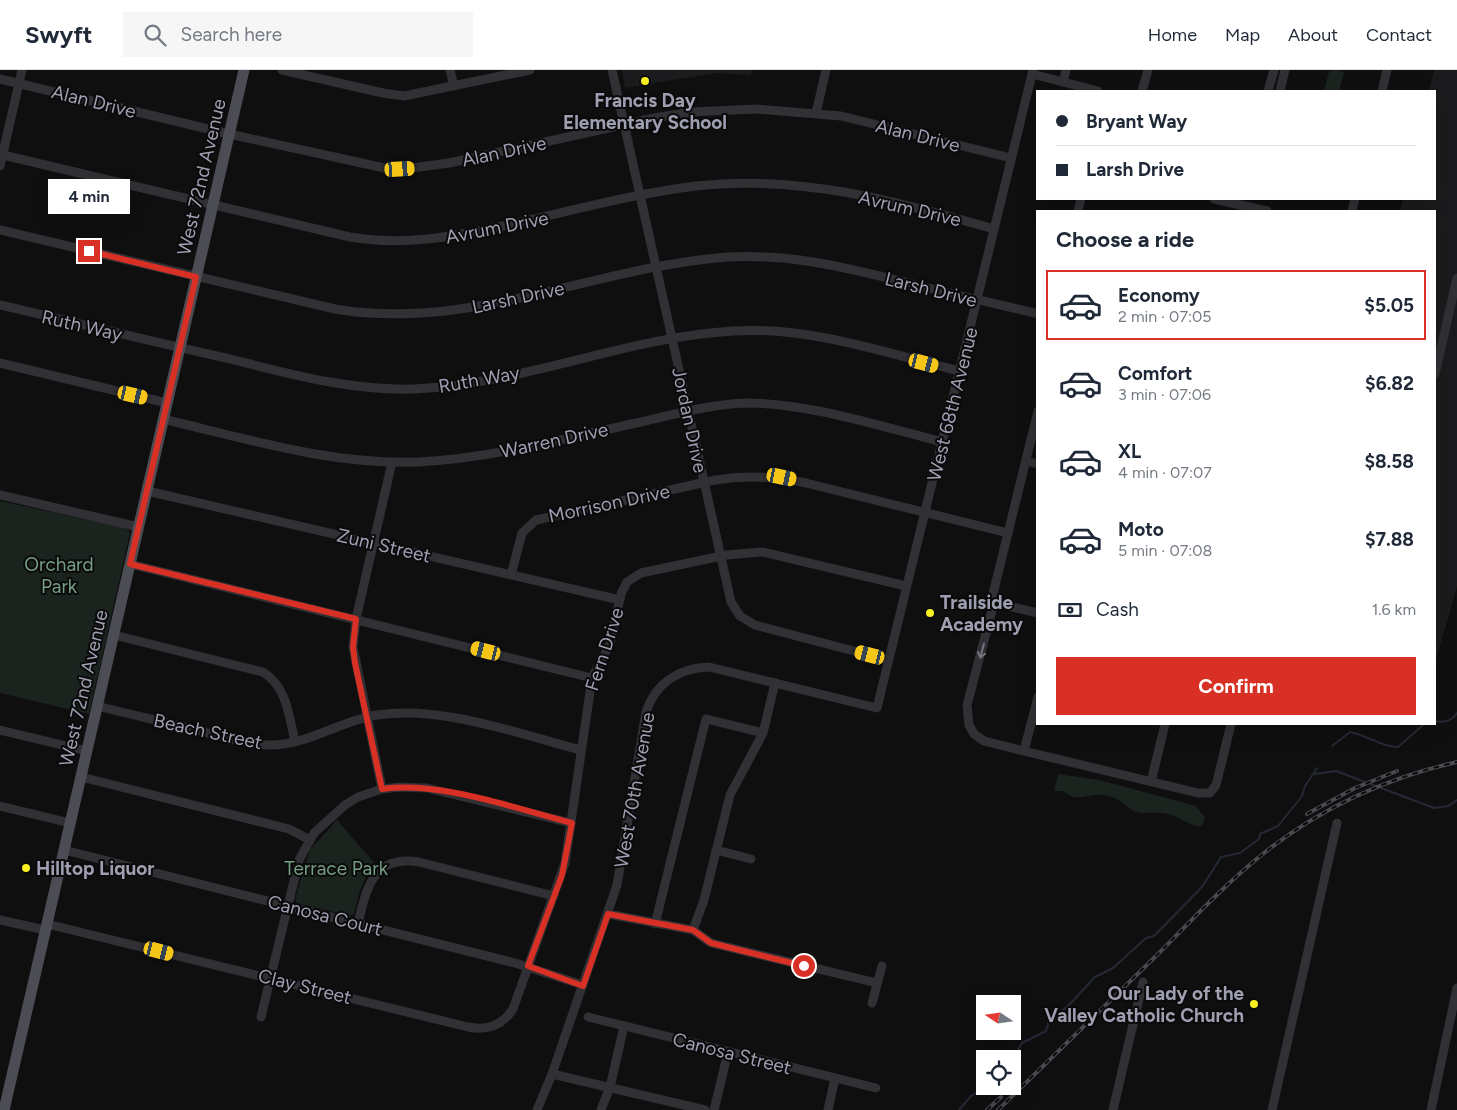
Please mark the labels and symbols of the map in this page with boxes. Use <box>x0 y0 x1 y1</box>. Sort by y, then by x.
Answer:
marker: Francis Day Elementary School <box>639 75 651 87</box>
street label: Alan Drive <box>49 80 138 123</box>
place label: Francis Day Elementary School <box>563 89 727 134</box>
street label: West 72nd Avenue <box>172 97 231 258</box>
street label: Alan Drive <box>873 114 962 157</box>
street label: Alan Drive <box>460 131 549 172</box>
car <box>384 161 415 177</box>
callout: 4 min <box>48 179 130 214</box>
street label: Avrum Drive <box>856 186 963 231</box>
street label: Avrum Drive <box>444 206 551 249</box>
route end <box>78 240 100 262</box>
street label: Larsh Drive <box>882 267 979 312</box>
street label: Larsh Drive <box>470 276 567 319</box>
street label: Ruth Way <box>39 305 124 346</box>
street label: West 68th Avenue <box>922 325 983 483</box>
car <box>907 352 940 374</box>
street label: Ruth Way <box>437 361 521 398</box>
street label: Jordan Drive <box>667 365 712 475</box>
car <box>116 384 149 406</box>
street label: Warren Drive <box>498 418 610 463</box>
car <box>765 467 798 487</box>
street label: Morrison Drive <box>546 479 672 528</box>
street label: Zuni Street <box>335 524 433 567</box>
park label: Orchard Park <box>24 553 94 598</box>
place label: Trailside Academy <box>940 591 1023 636</box>
street label: Fern Drive <box>580 605 629 694</box>
marker: Trailside Academy <box>924 607 936 619</box>
street label: West 72nd Avenue <box>54 608 113 769</box>
car <box>469 640 502 662</box>
one-way arrow <box>977 642 986 658</box>
car <box>853 644 886 666</box>
street label: Beach Street <box>151 709 264 754</box>
street label: West 70th Avenue <box>609 710 660 870</box>
place label: Hilltop Liquor <box>36 857 154 880</box>
park label: Terrace Park <box>284 857 389 880</box>
marker: Hilltop Liquor <box>20 862 32 874</box>
street label: Canosa Court <box>265 890 385 941</box>
car <box>142 940 175 962</box>
route start <box>793 955 815 977</box>
street label: Clay Street <box>256 964 354 1009</box>
place label: Our Lady of the Valley Catholic Church <box>1044 982 1244 1027</box>
north arrow <box>976 995 1021 1040</box>
marker: Our Lady of the Valley Catholic Church <box>1248 998 1260 1010</box>
street label: Canosa Street <box>670 1028 794 1079</box>

